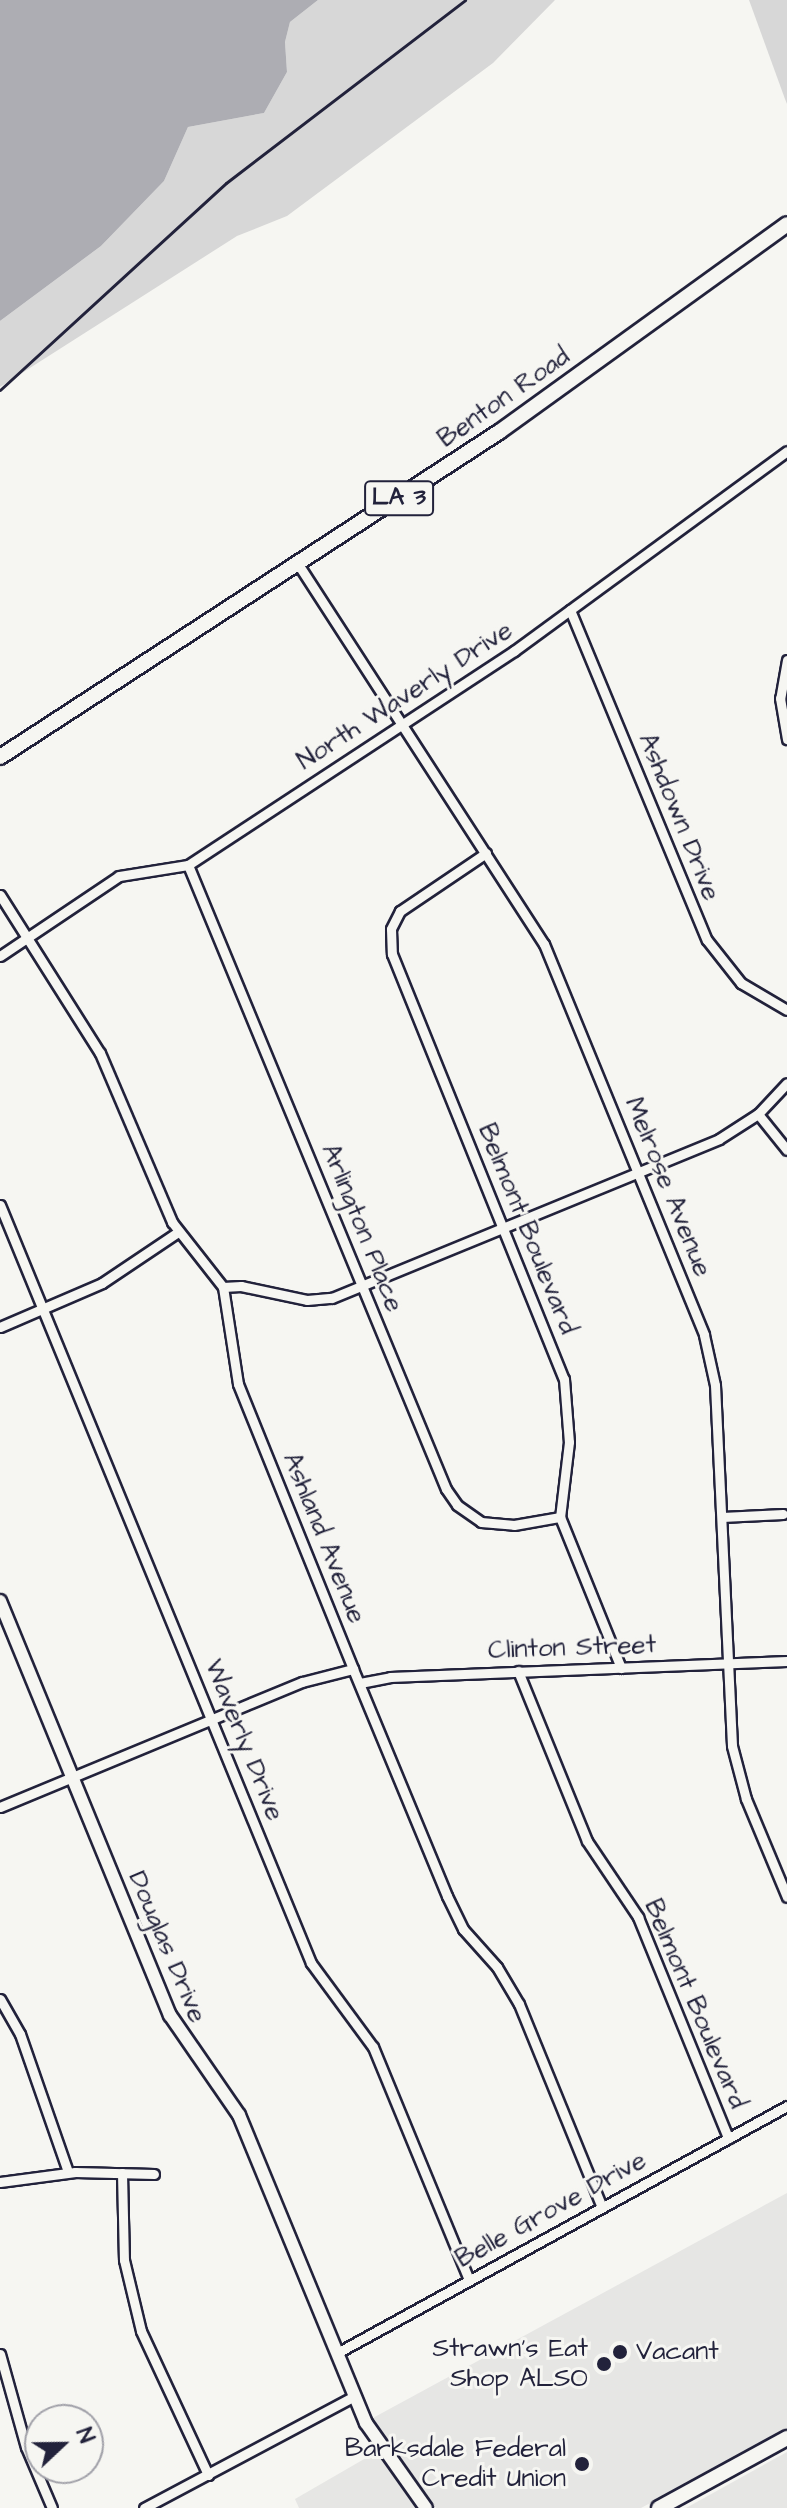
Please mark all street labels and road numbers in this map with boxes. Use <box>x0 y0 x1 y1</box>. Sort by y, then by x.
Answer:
street label: Benton Road <box>432 341 576 455</box>
road number: LA 3 <box>363 478 435 518</box>
street label: North Waverly Drive <box>292 615 518 777</box>
street label: Ashdown Drive <box>631 729 727 905</box>
street label: Melrose Avenue <box>618 1093 718 1281</box>
street label: Belmont Boulevard <box>471 1119 583 1339</box>
street label: Arlington Place <box>314 1139 410 1317</box>
street label: Ashland Avenue <box>276 1448 372 1628</box>
street label: Clinton Street <box>487 1629 657 1667</box>
street label: Waverly Drive <box>198 1655 290 1825</box>
street label: Douglas Drive <box>121 1867 213 2027</box>
street label: Belmont Boulevard <box>637 1895 753 2113</box>
street label: Belle Grove Drive <box>450 2145 652 2275</box>

